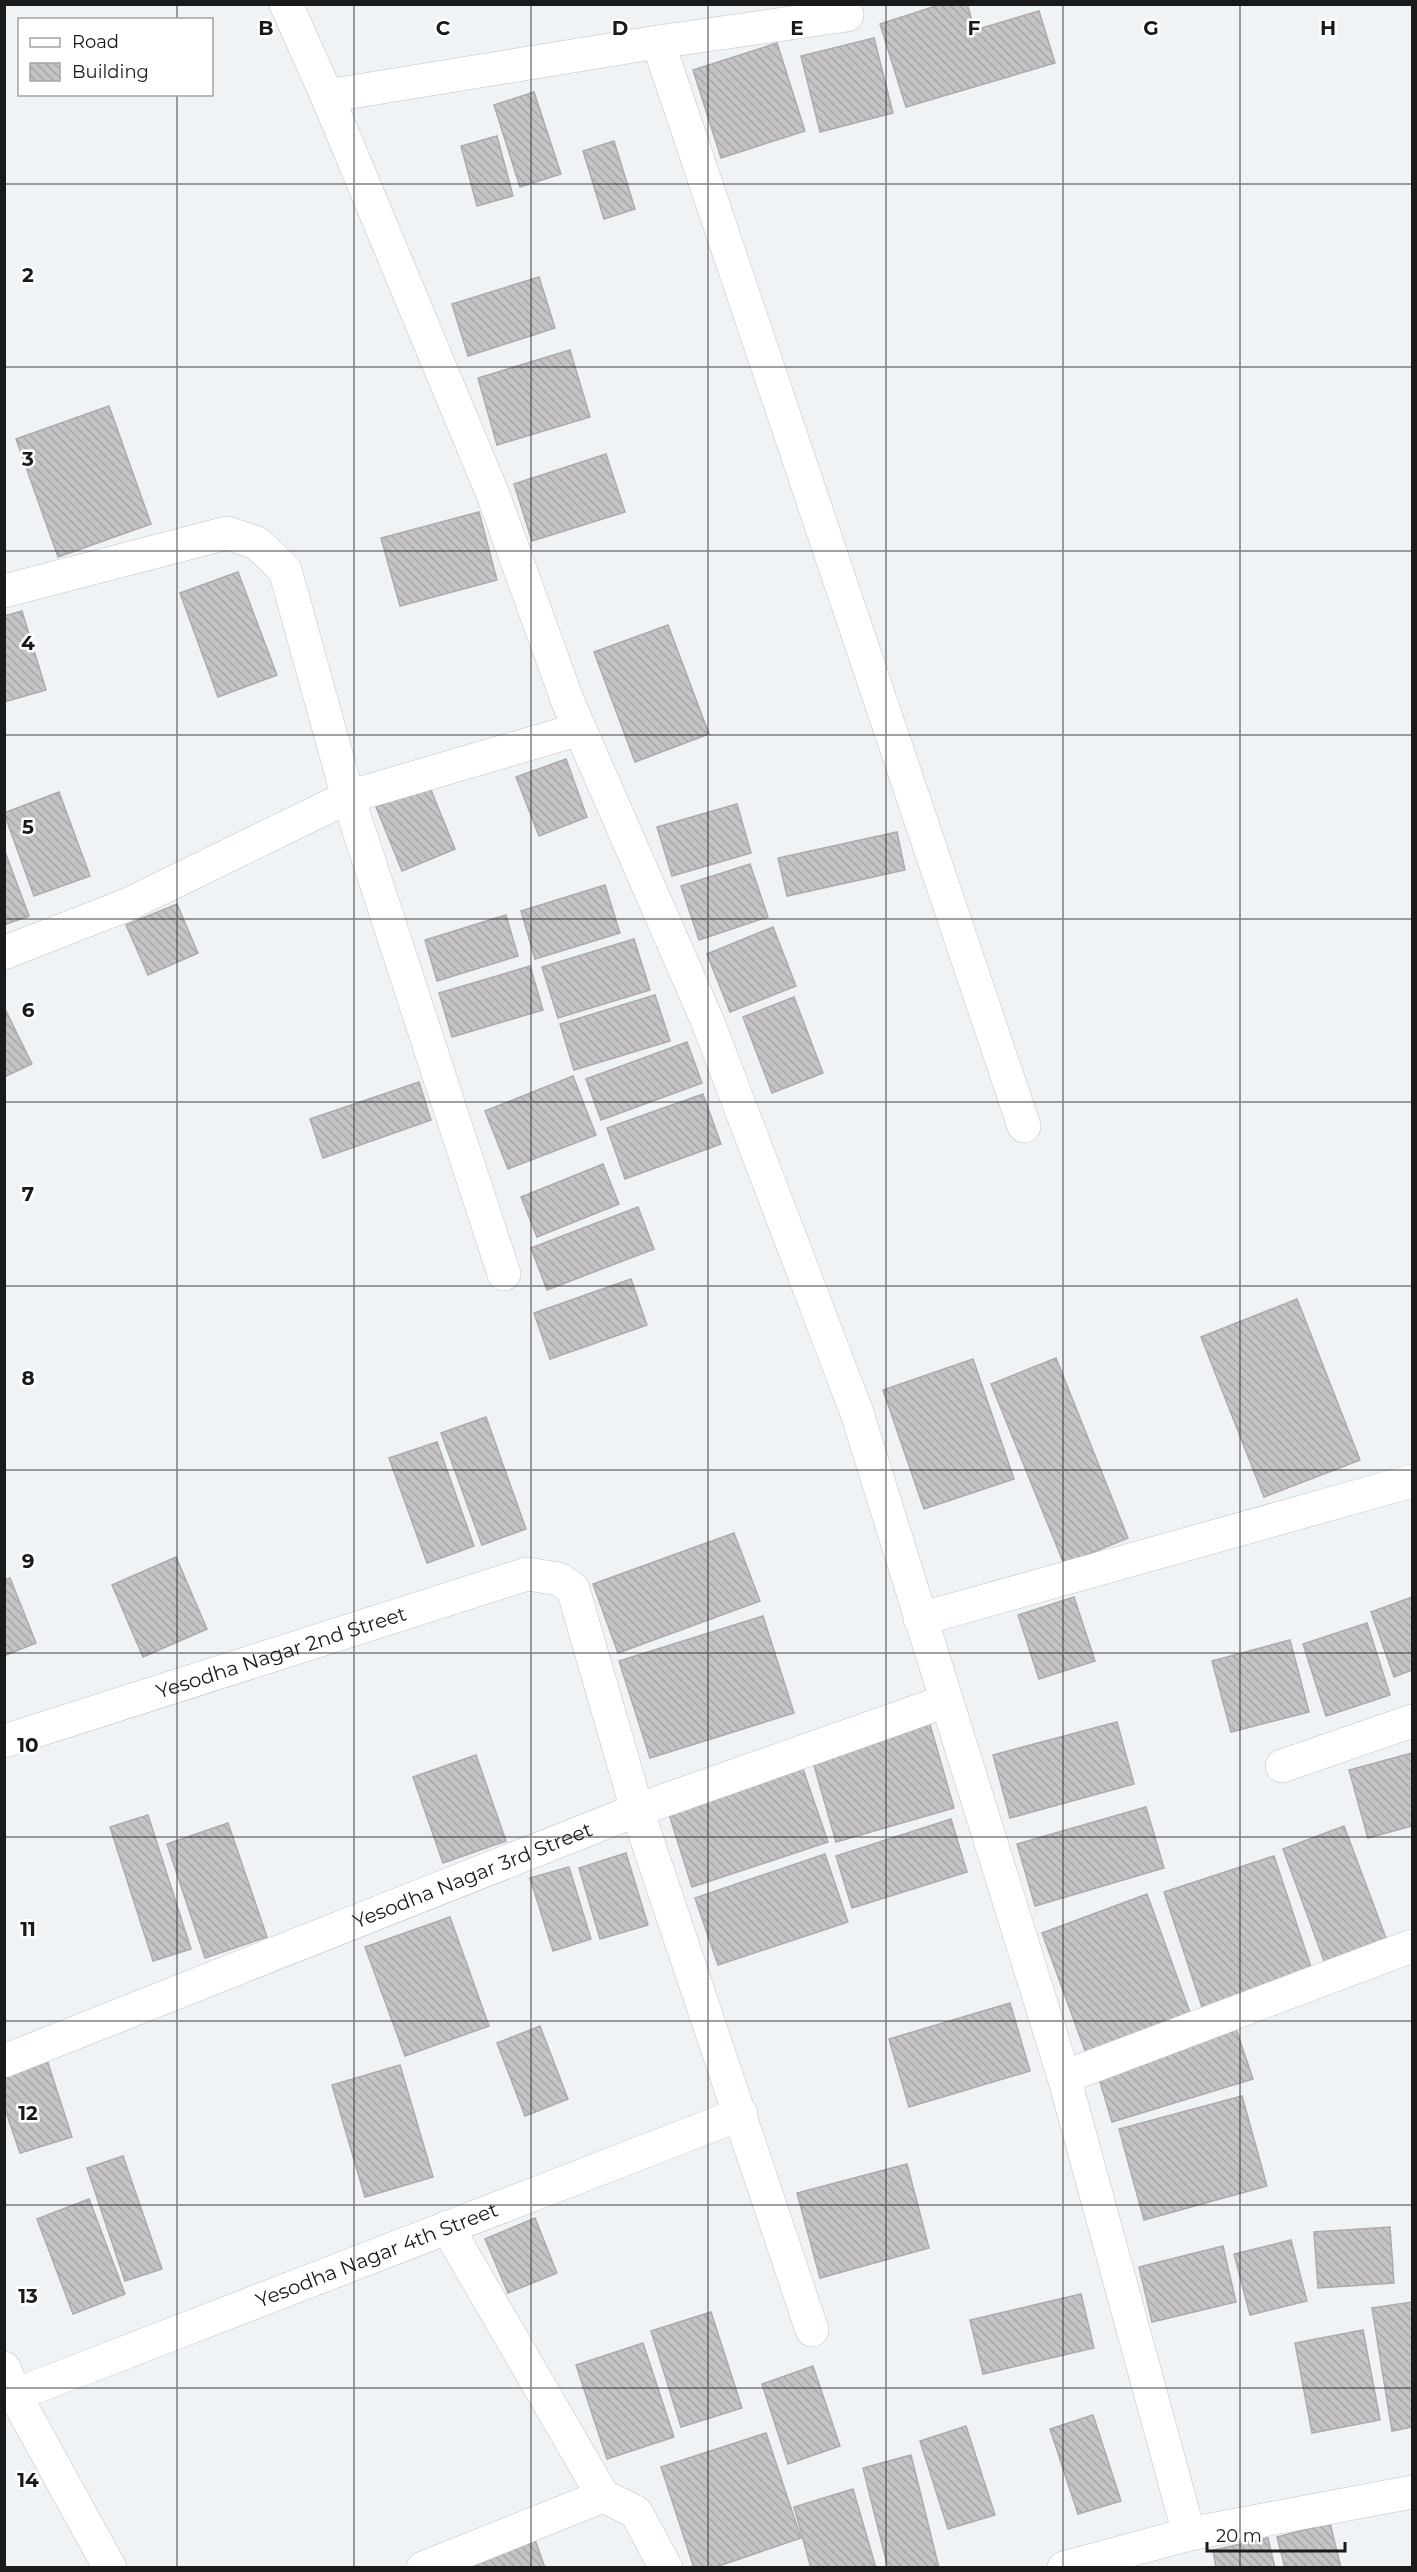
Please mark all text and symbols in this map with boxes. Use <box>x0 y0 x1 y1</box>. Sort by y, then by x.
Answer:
text: B <box>258 16 274 40</box>
text: C <box>436 16 451 40</box>
text: D <box>612 16 628 40</box>
text: E <box>790 16 804 40</box>
text: F <box>968 16 981 40</box>
text: G <box>1143 16 1159 40</box>
text: H <box>1320 16 1336 40</box>
legend <box>18 18 213 96</box>
text: Road <box>72 31 119 53</box>
text: Building <box>72 61 149 83</box>
text: 2 <box>22 263 34 287</box>
text: 3 <box>21 447 34 471</box>
text: 4 <box>21 631 35 655</box>
text: 5 <box>22 815 34 839</box>
text: 6 <box>22 998 35 1022</box>
text: 7 <box>22 1182 34 1206</box>
text: 8 <box>21 1366 35 1390</box>
text: 9 <box>22 1549 34 1573</box>
street label: Yesodha Nagar 2nd Street <box>153 1601 409 1704</box>
text: 10 <box>17 1733 39 1757</box>
street label: Yesodha Nagar 3rd Street <box>349 1817 596 1933</box>
text: 11 <box>20 1917 36 1941</box>
text: 12 <box>18 2101 38 2125</box>
street label: Yesodha Nagar 4th Street <box>252 2197 501 2313</box>
text: 13 <box>18 2284 38 2308</box>
text: 14 <box>17 2468 39 2492</box>
scale bar <box>1207 2515 1345 2553</box>
text: 20 m <box>1216 2525 1262 2547</box>

